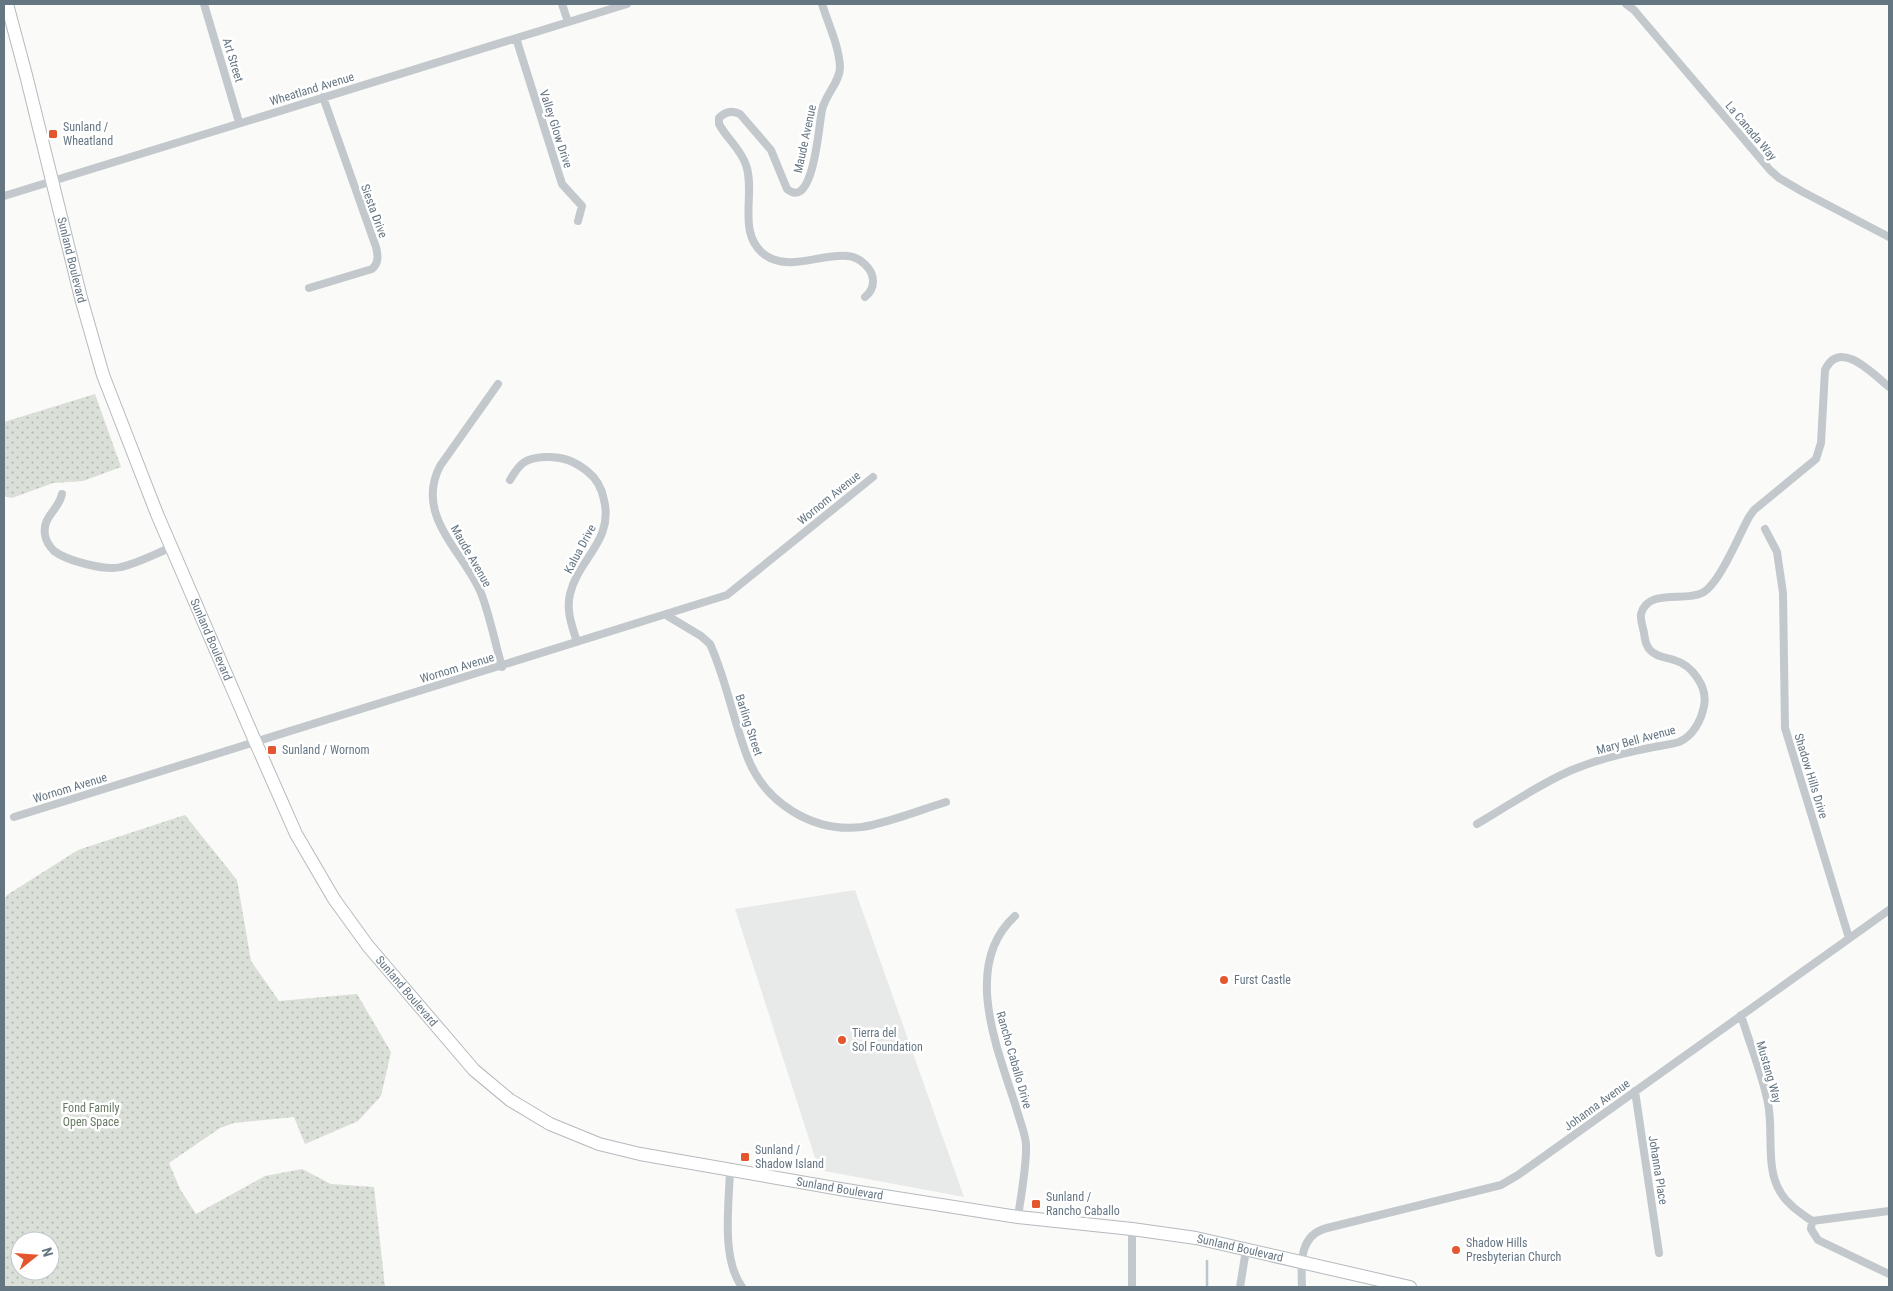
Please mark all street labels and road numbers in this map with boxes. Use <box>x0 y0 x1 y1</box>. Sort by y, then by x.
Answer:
street label: Art Street <box>220 36 246 84</box>
street label: Wheatland Avenue <box>268 69 356 108</box>
street label: Valley Glow Drive <box>537 88 575 170</box>
street label: La Canada Way <box>1722 99 1780 163</box>
street label: Maude Avenue <box>791 103 819 174</box>
street label: Siesta Drive <box>358 182 390 240</box>
street label: Sunland Boulevard <box>54 216 89 305</box>
street label: Wornom Avenue <box>795 468 864 528</box>
street label: Maude Avenue <box>448 522 495 590</box>
street label: Kalua Drive <box>561 522 599 576</box>
street label: Sunland Boulevard <box>187 596 235 683</box>
street label: Wornom Avenue <box>418 650 496 686</box>
street label: Barling Street <box>732 692 766 758</box>
street label: Mary Bell Avenue <box>1595 723 1677 757</box>
street label: Shadow Hills Drive <box>1791 732 1831 821</box>
street label: Wornom Avenue <box>31 770 109 806</box>
street label: Sunland Boulevard <box>373 953 441 1029</box>
street label: Rancho Caballo Drive <box>993 1010 1035 1111</box>
street label: Mustang Way <box>1753 1039 1785 1105</box>
street label: Johanna Avenue <box>1561 1076 1633 1134</box>
street label: Johanna Place <box>1646 1134 1670 1206</box>
street label: Sunland Boulevard <box>795 1174 884 1203</box>
street label: Sunland Boulevard <box>1196 1231 1285 1265</box>

